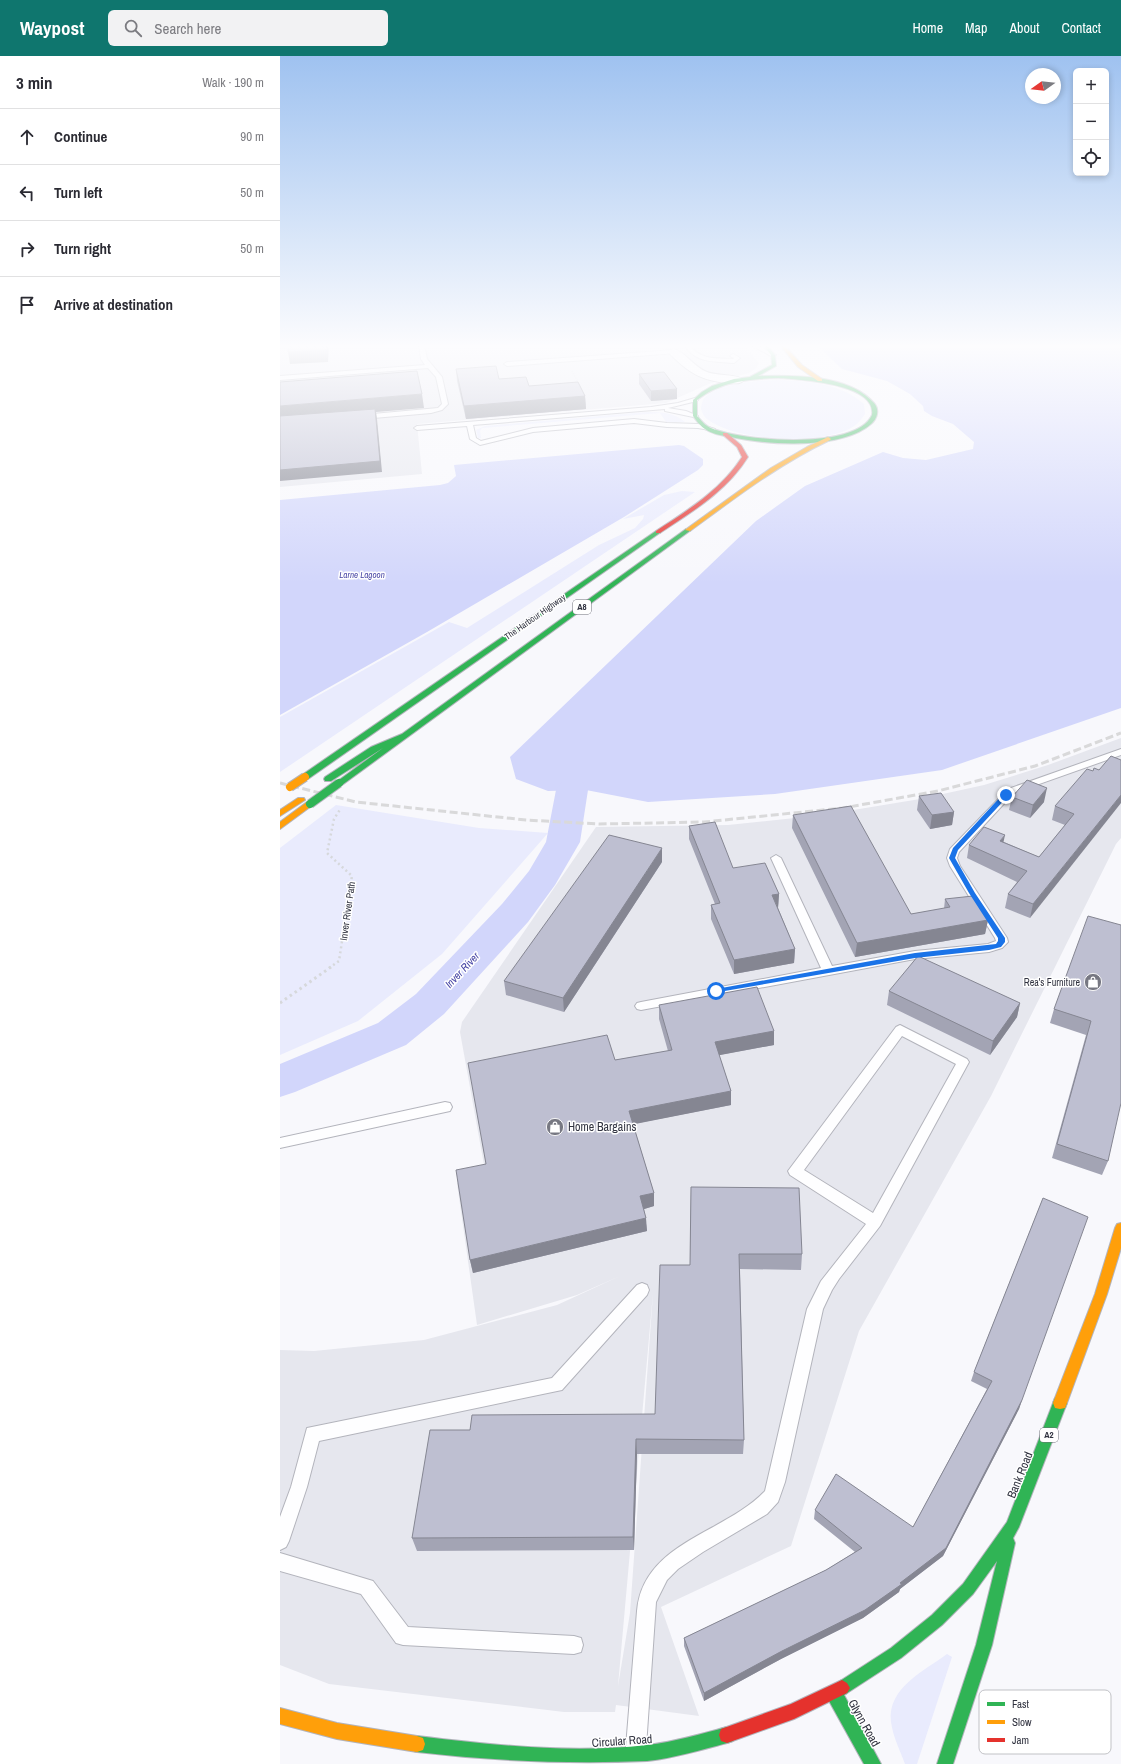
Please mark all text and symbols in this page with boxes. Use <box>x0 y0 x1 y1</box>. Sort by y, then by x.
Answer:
search box <box>108 10 388 46</box>
text: Waypost <box>20 15 84 41</box>
icon: search <box>122 17 144 39</box>
text: Search here <box>154 18 221 39</box>
text: Home <box>912 19 943 37</box>
text: Map <box>965 19 987 37</box>
text: About <box>1009 19 1039 37</box>
text: Contact <box>1061 19 1101 37</box>
north arrow <box>1025 68 1061 104</box>
map controls <box>1073 68 1109 176</box>
button: + <box>1073 68 1109 104</box>
text: 3 min <box>16 71 52 94</box>
text: Walk · 190 m <box>202 74 264 91</box>
button: − <box>1073 104 1109 140</box>
icon: ahead <box>16 126 38 148</box>
text: Continue <box>54 126 107 147</box>
text: 90 m <box>240 128 264 145</box>
button: locate <box>1073 140 1109 176</box>
icon: left <box>16 182 38 204</box>
text: Turn left <box>54 182 102 203</box>
text: 50 m <box>240 184 264 201</box>
icon: right <box>16 238 38 260</box>
text: Turn right <box>54 238 111 259</box>
text: 50 m <box>240 240 264 257</box>
icon: arrive <box>16 294 38 316</box>
text: Arrive at destination <box>54 294 173 315</box>
water label: Larne Lagoon <box>339 569 385 581</box>
street label: The Harbour Highway <box>502 591 568 643</box>
road number: A8 <box>573 600 591 614</box>
route end <box>997 786 1015 804</box>
street label: Inver River Path <box>337 881 358 941</box>
water label: Inver River <box>442 948 483 991</box>
shop icon: Rea's Furniture <box>1083 972 1103 992</box>
place label: Rea's Furniture <box>1024 976 1080 989</box>
route start <box>707 982 725 1000</box>
shop icon: Home Bargains <box>545 1117 565 1137</box>
place label: Home Bargains <box>568 1119 636 1135</box>
road number: A2 <box>1040 1428 1058 1442</box>
street label: Bank Road <box>1003 1449 1037 1501</box>
legend <box>979 1690 1111 1754</box>
street label: Glynn Road <box>844 1696 884 1750</box>
text: Fast <box>1012 1697 1030 1711</box>
text: Slow <box>1012 1715 1032 1729</box>
street label: Circular Road <box>591 1731 653 1751</box>
text: Jam <box>1012 1733 1029 1747</box>

